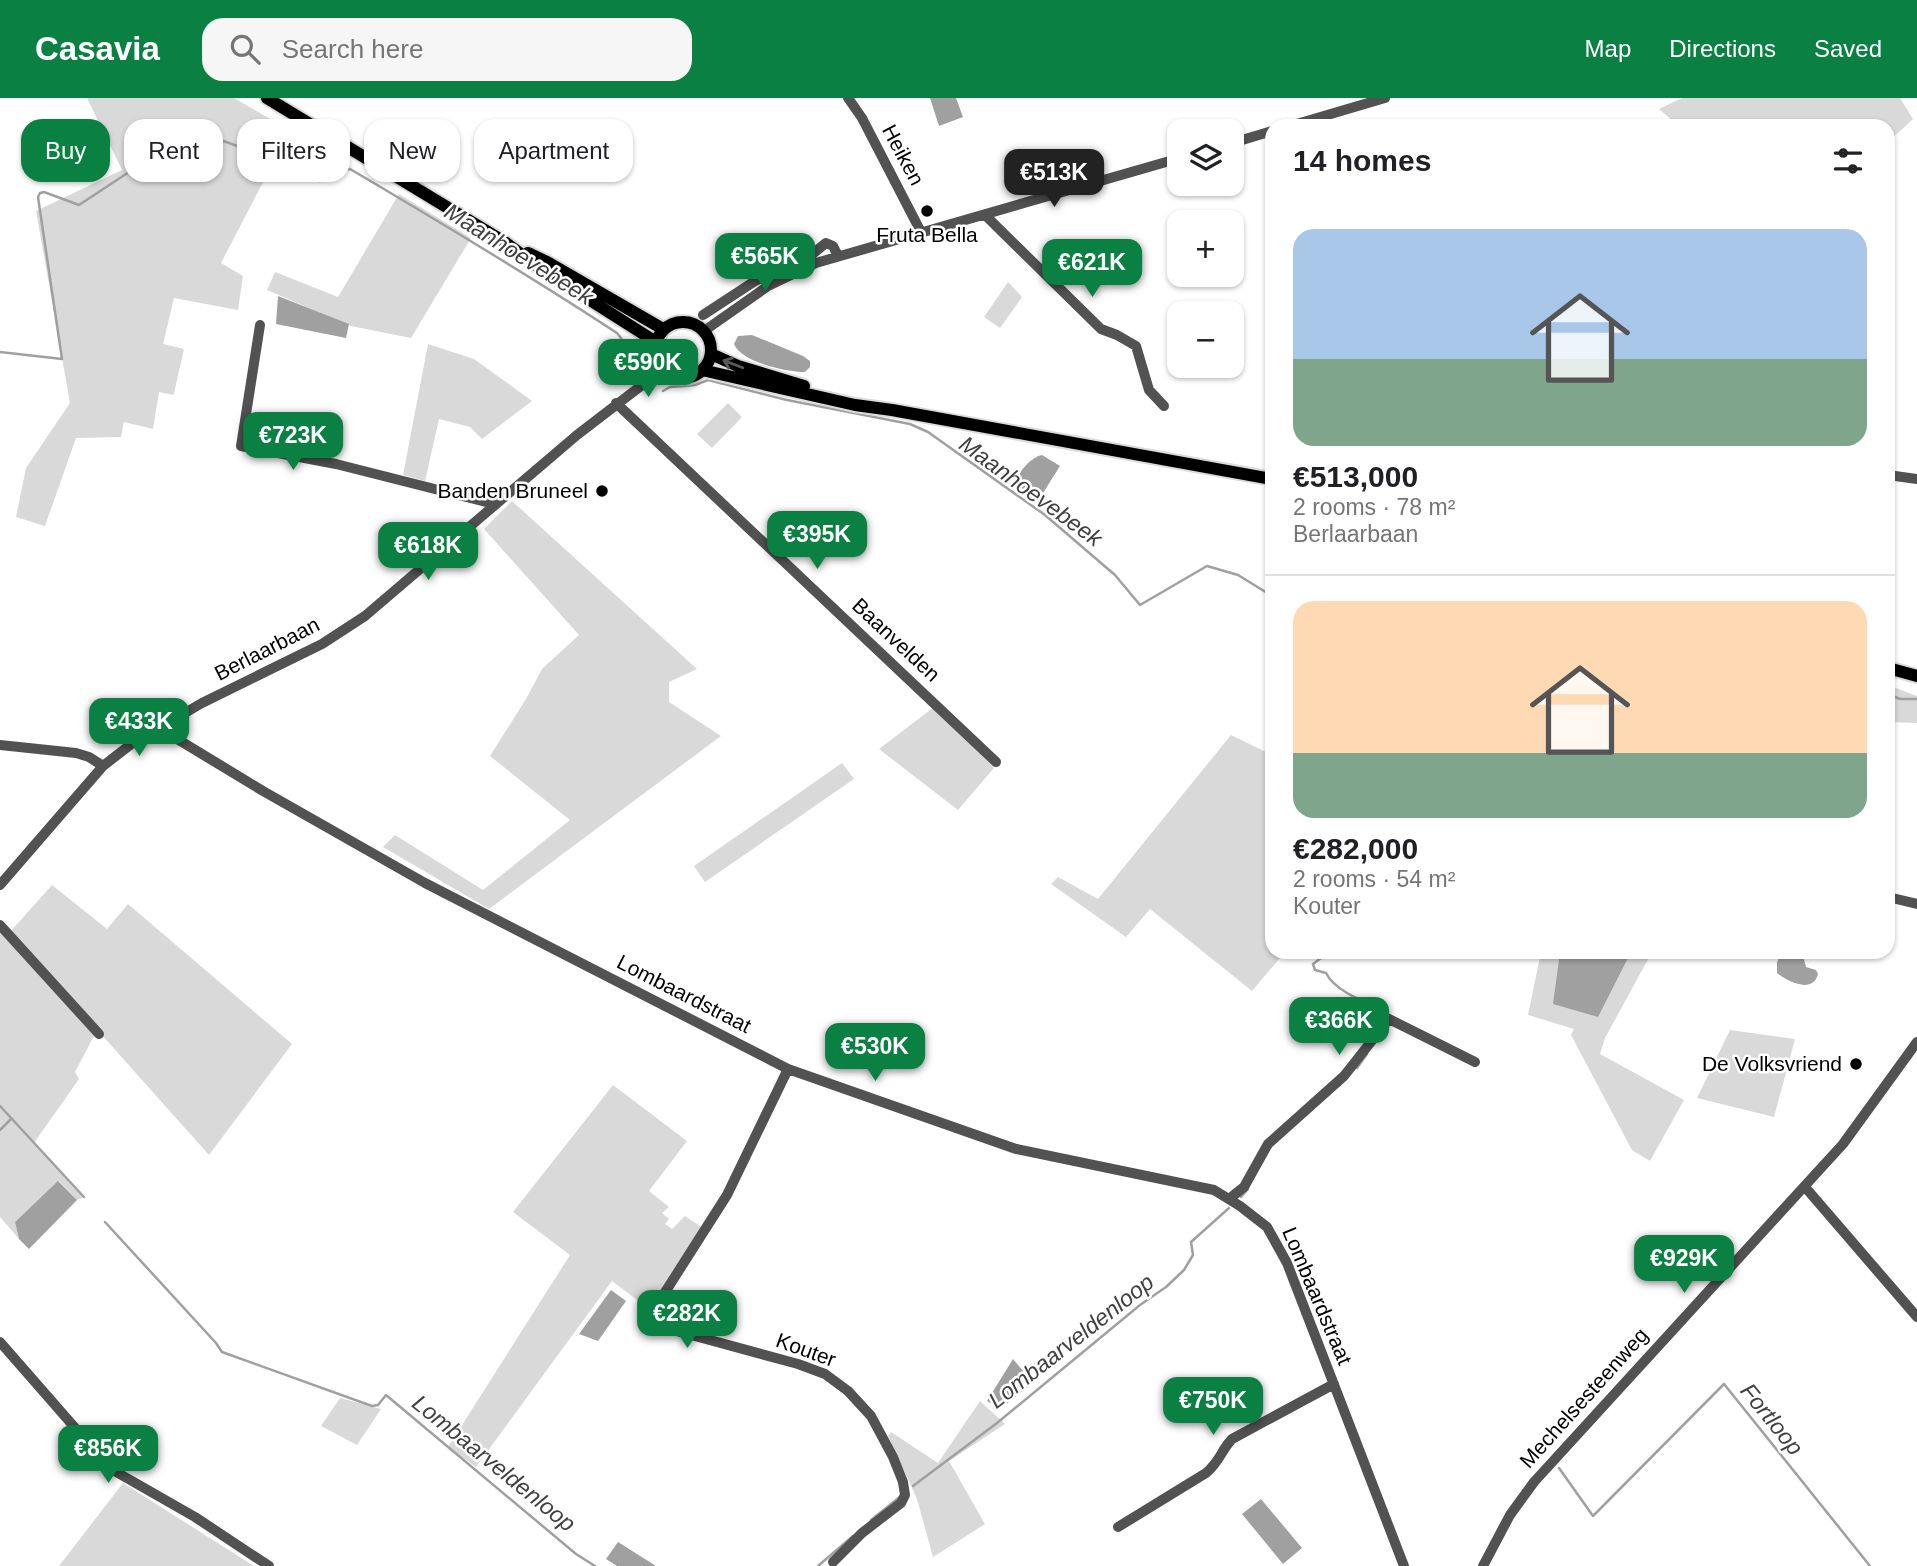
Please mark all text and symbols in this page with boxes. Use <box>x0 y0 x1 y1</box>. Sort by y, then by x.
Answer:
search box <box>202 18 692 81</box>
text: Casavia <box>35 30 160 67</box>
icon: search <box>226 30 264 68</box>
text: Search here <box>282 34 423 64</box>
text: Map <box>1585 35 1631 62</box>
text: Directions <box>1669 35 1776 62</box>
text: Saved <box>1814 35 1882 62</box>
chip: Buy <box>21 119 110 182</box>
chip: Rent <box>124 119 223 182</box>
chip: Filters <box>237 119 350 182</box>
chip: New <box>364 119 460 182</box>
chip: Apartment <box>474 119 633 182</box>
map controls <box>1167 119 1244 378</box>
button: layers <box>1167 119 1244 196</box>
street label: Heiken <box>878 121 929 189</box>
icon: filters <box>1829 142 1867 180</box>
text: 14 homes <box>1293 144 1431 177</box>
pin: €513K <box>1005 150 1103 209</box>
text: €513K <box>1020 159 1088 185</box>
water label: Maanhoevebeek <box>440 198 599 311</box>
marker: Fruta Bella <box>919 203 935 219</box>
button: + <box>1167 210 1244 287</box>
place label: Fruta Bella <box>876 223 978 246</box>
pin: €565K <box>716 234 814 293</box>
pin: €621K <box>1043 240 1141 299</box>
text: €565K <box>731 243 799 269</box>
text: €621K <box>1058 249 1126 275</box>
icon: home <box>1517 275 1643 401</box>
button: − <box>1167 301 1244 378</box>
pin: €590K <box>599 340 697 399</box>
text: €590K <box>614 349 682 375</box>
one-way arrow <box>722 357 744 369</box>
pin: €723K <box>244 412 342 472</box>
text: €723K <box>259 422 327 448</box>
water label: Maanhoevebeek <box>955 430 1109 552</box>
text: €513,000 <box>1293 460 1418 493</box>
place label: Banden Bruneel <box>437 479 588 502</box>
marker: Banden Bruneel <box>594 483 610 499</box>
text: 2 rooms · 78 m² <box>1293 494 1455 520</box>
pin: €395K <box>768 512 866 571</box>
text: €395K <box>783 521 851 547</box>
text: Berlaarbaan <box>1293 521 1418 547</box>
pin: €618K <box>379 522 477 582</box>
text: €618K <box>394 532 462 558</box>
street label: Baanvelden <box>848 593 945 686</box>
street label: Berlaarbaan <box>211 612 323 685</box>
icon: home <box>1517 647 1643 773</box>
pin: €433K <box>90 698 188 758</box>
text: €433K <box>105 708 173 734</box>
text: €282,000 <box>1293 832 1418 865</box>
text: 2 rooms · 54 m² <box>1293 866 1455 892</box>
text: Kouter <box>1293 893 1361 919</box>
street label: Lombaardstraat <box>613 950 755 1037</box>
pin: €366K <box>1290 998 1388 1057</box>
text: €366K <box>1305 1007 1373 1033</box>
pin: €530K <box>826 1024 924 1083</box>
text: €530K <box>841 1033 909 1059</box>
place label: De Volksvriend <box>1702 1052 1842 1075</box>
marker: De Volksvriend <box>1848 1056 1864 1072</box>
street label: Lombaardstraat <box>1278 1224 1357 1368</box>
pin: €929K <box>1635 1236 1733 1295</box>
text: €929K <box>1650 1245 1718 1271</box>
water label: Lombaarveldenloop <box>983 1268 1159 1413</box>
pin: €282K <box>638 1290 736 1350</box>
text: €282K <box>653 1300 721 1326</box>
street label: Mechelsesteenweg <box>1515 1323 1652 1472</box>
street label: Kouter <box>773 1328 839 1371</box>
pin: €750K <box>1164 1378 1262 1437</box>
water label: Fortloop <box>1735 1378 1809 1460</box>
text: €750K <box>1179 1387 1247 1413</box>
water label: Lombaarveldenloop <box>407 1389 581 1537</box>
pin: €856K <box>59 1426 157 1485</box>
text: €856K <box>74 1435 142 1461</box>

